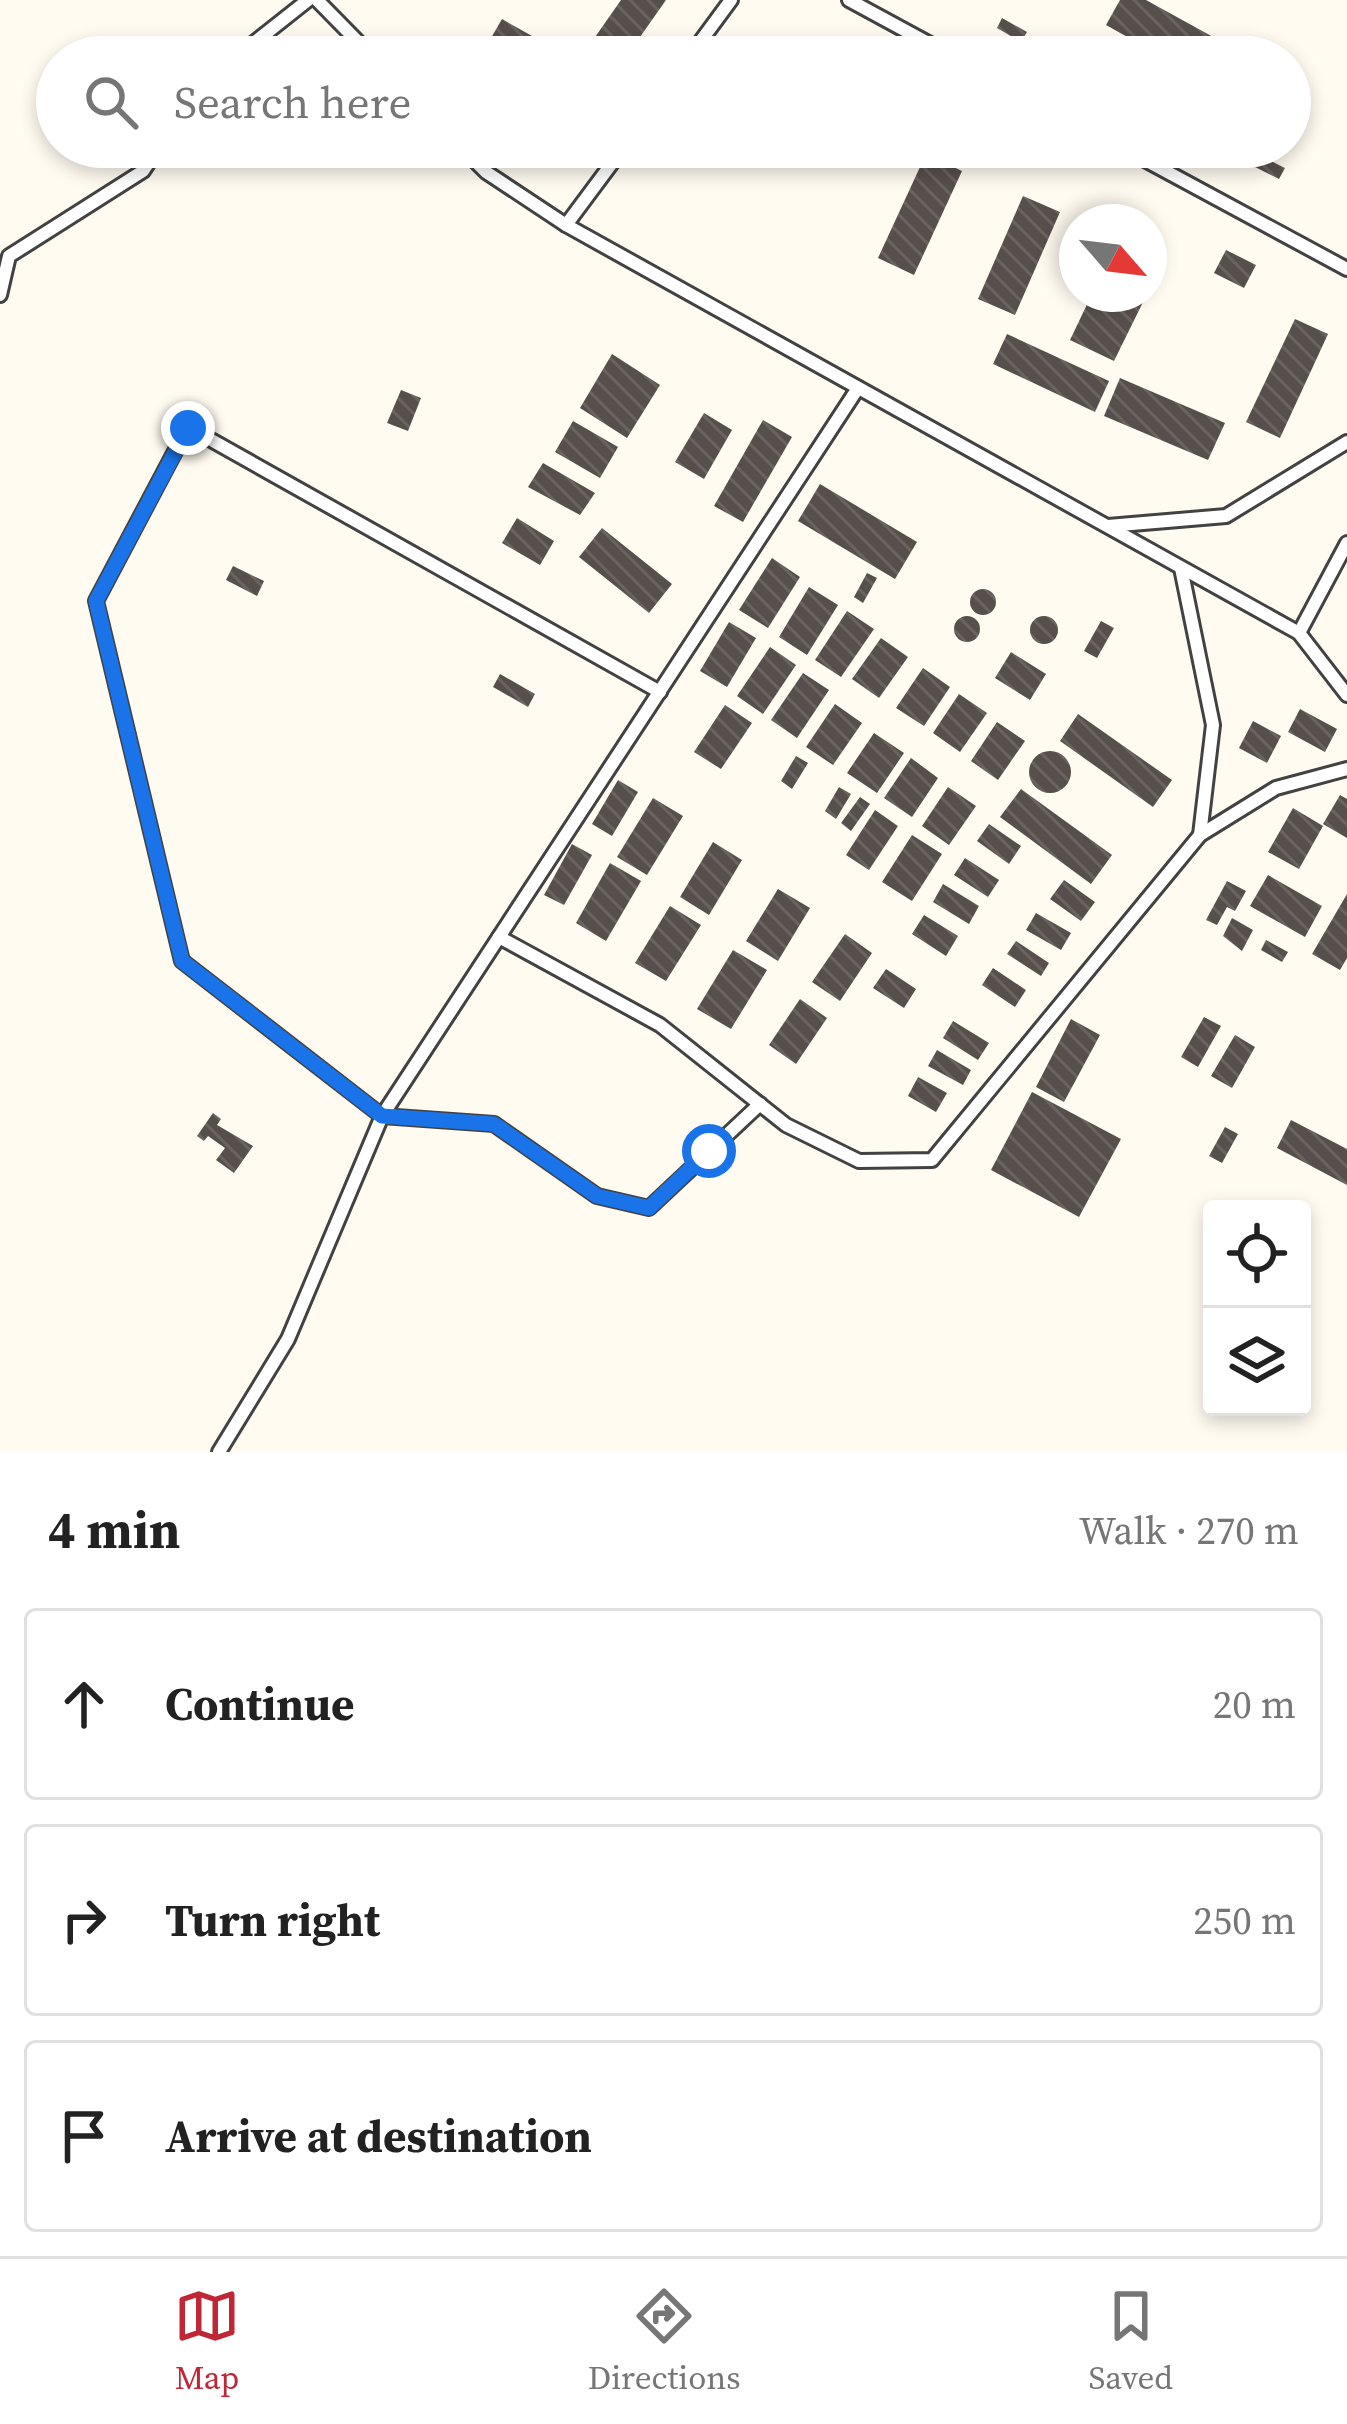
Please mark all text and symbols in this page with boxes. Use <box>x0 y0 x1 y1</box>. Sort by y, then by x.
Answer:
search box <box>36 36 1311 168</box>
icon: search <box>78 69 144 135</box>
text: Search here <box>174 71 411 133</box>
north arrow <box>1059 204 1167 312</box>
route end <box>161 401 215 455</box>
route start <box>682 1124 736 1178</box>
map controls <box>1203 1200 1311 1416</box>
button: locate <box>1203 1200 1311 1308</box>
button: layers <box>1203 1308 1311 1416</box>
text: 4 min <box>48 1495 180 1565</box>
text: Walk · 270 m <box>1079 1504 1299 1557</box>
icon: ahead <box>51 1671 117 1737</box>
text: Continue <box>165 1673 354 1735</box>
text: 20 m <box>1213 1678 1296 1731</box>
icon: right <box>51 1887 117 1953</box>
text: Turn right <box>165 1889 380 1951</box>
text: 250 m <box>1193 1894 1296 1947</box>
icon: arrive <box>51 2103 117 2169</box>
text: Arrive at destination <box>165 2105 592 2167</box>
tab: Map <box>174 2283 240 2400</box>
tab: Directions <box>588 2283 741 2400</box>
tab: Saved <box>1088 2283 1173 2400</box>

